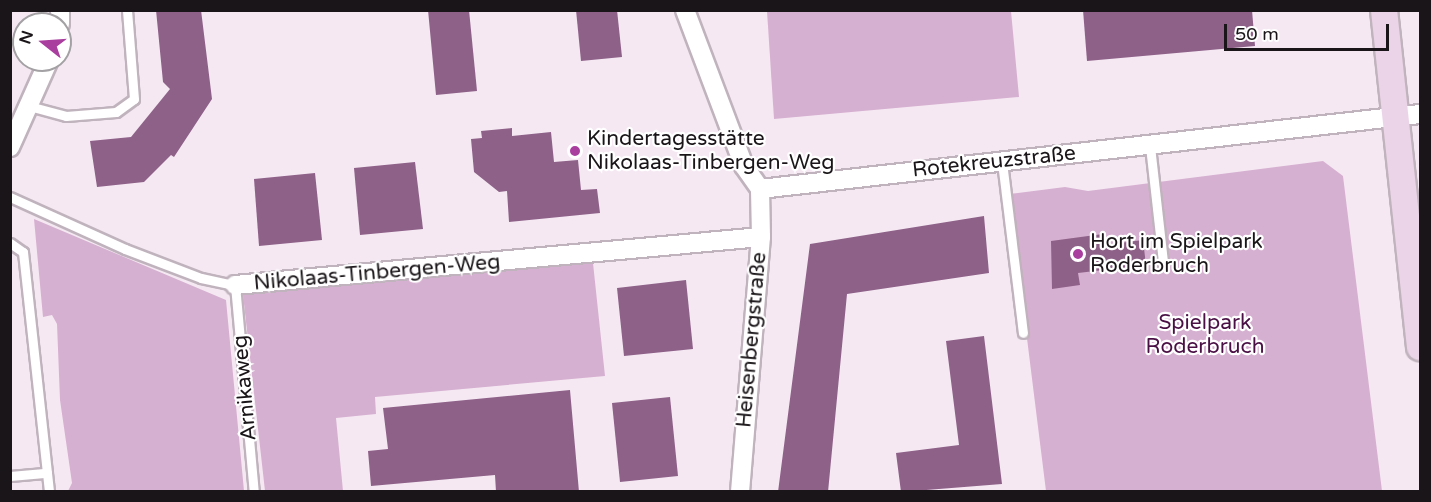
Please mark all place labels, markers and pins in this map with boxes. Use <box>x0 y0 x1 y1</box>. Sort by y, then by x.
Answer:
place label: Kindertagesstätte Nikolaas-Tinbergen-Weg <box>587 126 834 176</box>
marker: Kindertagesstätte Nikolaas-Tinbergen-Weg <box>568 144 582 158</box>
place label: Hort im Spielpark Roderbruch <box>1090 229 1263 279</box>
marker: Hort im Spielpark Roderbruch <box>1071 247 1085 261</box>

